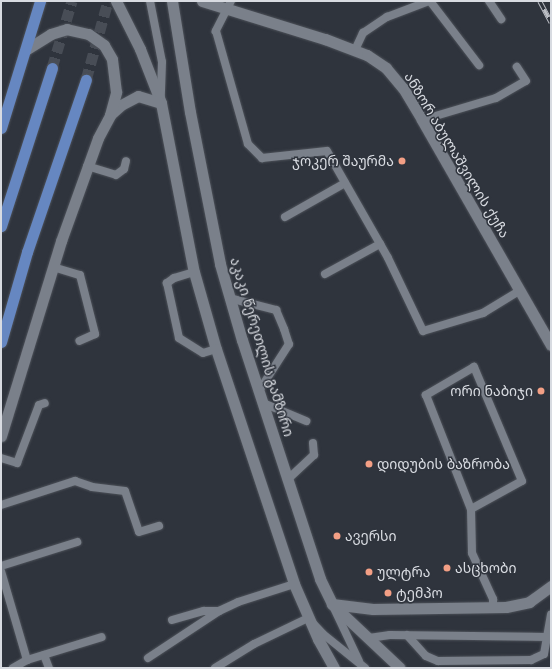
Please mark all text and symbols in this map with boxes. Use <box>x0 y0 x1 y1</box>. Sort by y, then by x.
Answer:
street label: ანზორ აბულაშვილის ქუჩა <box>401 69 513 241</box>
place label: ჯოკერ შაურმა <box>292 153 394 169</box>
marker: ჯოკერ შაურმა <box>397 156 407 166</box>
street label: აკაკი წერეთლის გამზირი <box>227 255 297 439</box>
place label: ორი ნაბიჯი <box>450 383 533 399</box>
marker: ორი ნაბიჯი <box>536 386 546 396</box>
place label: დიდუბის ბაზრობა <box>377 456 510 472</box>
marker: დიდუბის ბაზრობა <box>364 459 374 469</box>
place label: ავერსი <box>345 528 397 544</box>
marker: ავერსი <box>332 531 342 541</box>
place label: ასცხობი <box>455 560 517 576</box>
marker: ასცხობი <box>442 563 452 573</box>
place label: ულტრა <box>377 564 430 580</box>
marker: ულტრა <box>364 567 374 577</box>
place label: ტემპო <box>396 585 443 601</box>
marker: ტემპო <box>383 588 393 598</box>

